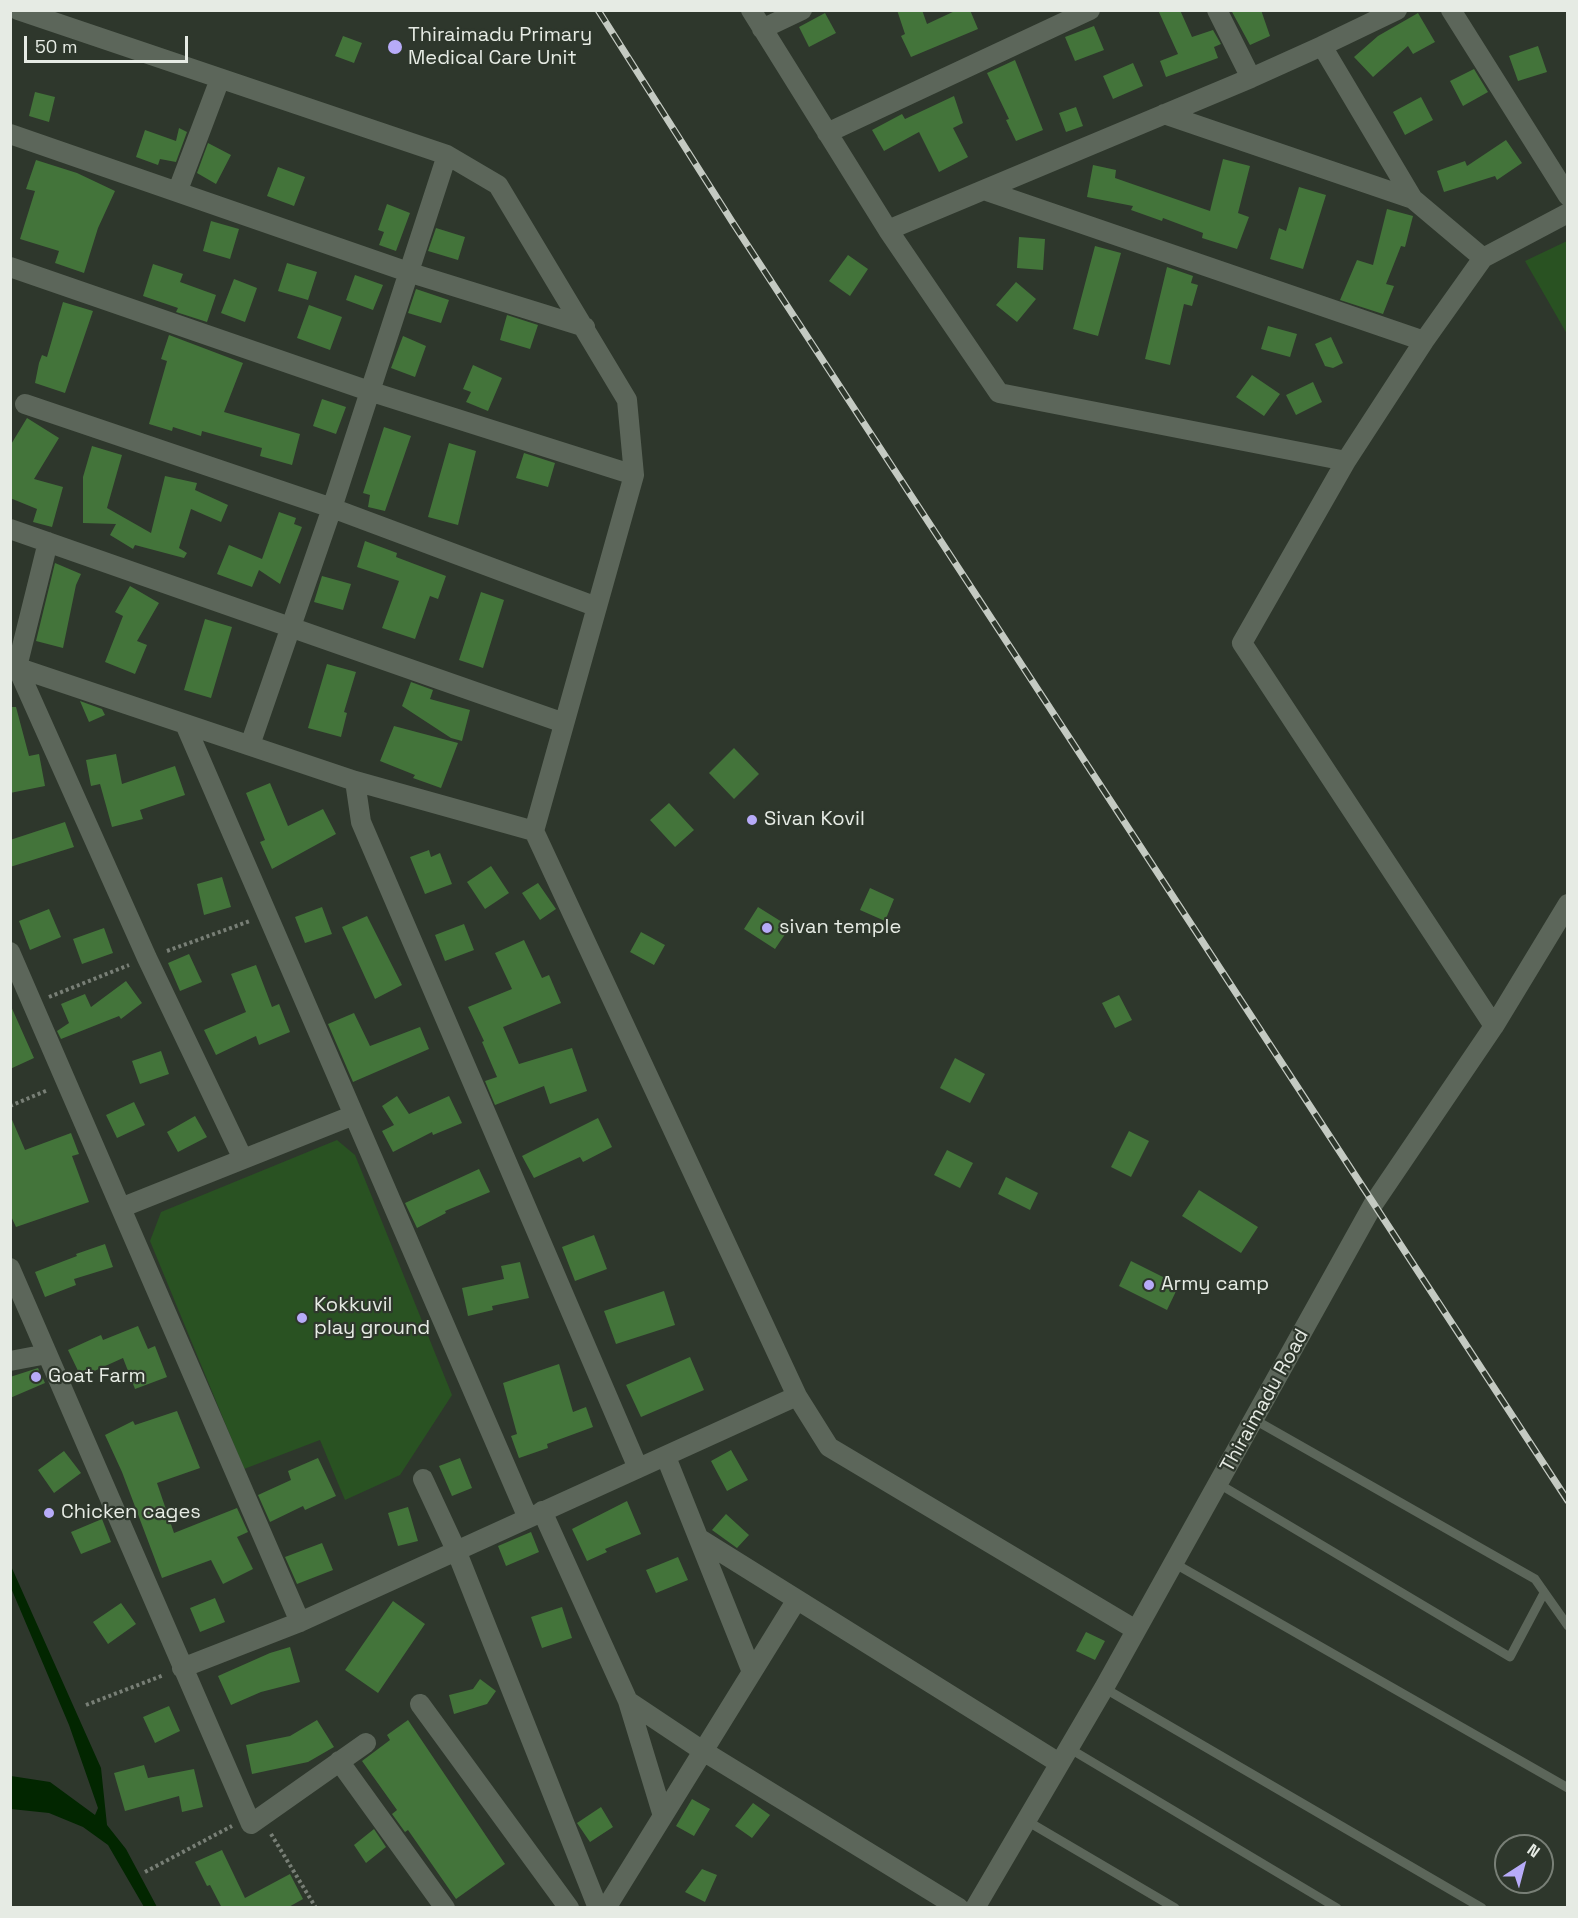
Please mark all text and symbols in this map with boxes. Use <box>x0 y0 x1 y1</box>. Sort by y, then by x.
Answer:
scale bar <box>27 24 190 62</box>
place label: Thiraimadu Primary Medical Care Unit <box>408 24 592 71</box>
text: 50 m <box>35 35 77 58</box>
marker: Thiraimadu Primary Medical Care Unit <box>386 38 404 56</box>
place label: Sivan Kovil <box>764 808 865 832</box>
marker: Sivan Kovil <box>745 813 759 827</box>
place label: sivan temple <box>779 916 901 940</box>
marker: sivan temple <box>760 921 774 935</box>
place label: Army camp <box>1161 1273 1269 1297</box>
marker: Army camp <box>1142 1278 1156 1292</box>
place label: Kokkuvil play ground <box>314 1294 430 1341</box>
marker: Kokkuvil play ground <box>295 1311 309 1325</box>
street label: Thiraimadu Road <box>1216 1325 1314 1477</box>
place label: Goat Farm <box>48 1365 146 1389</box>
marker: Goat Farm <box>29 1370 43 1384</box>
place label: Chicken cages <box>61 1501 201 1525</box>
marker: Chicken cages <box>42 1506 56 1520</box>
north arrow <box>1494 1834 1554 1894</box>
text: N <box>1523 1839 1544 1862</box>

